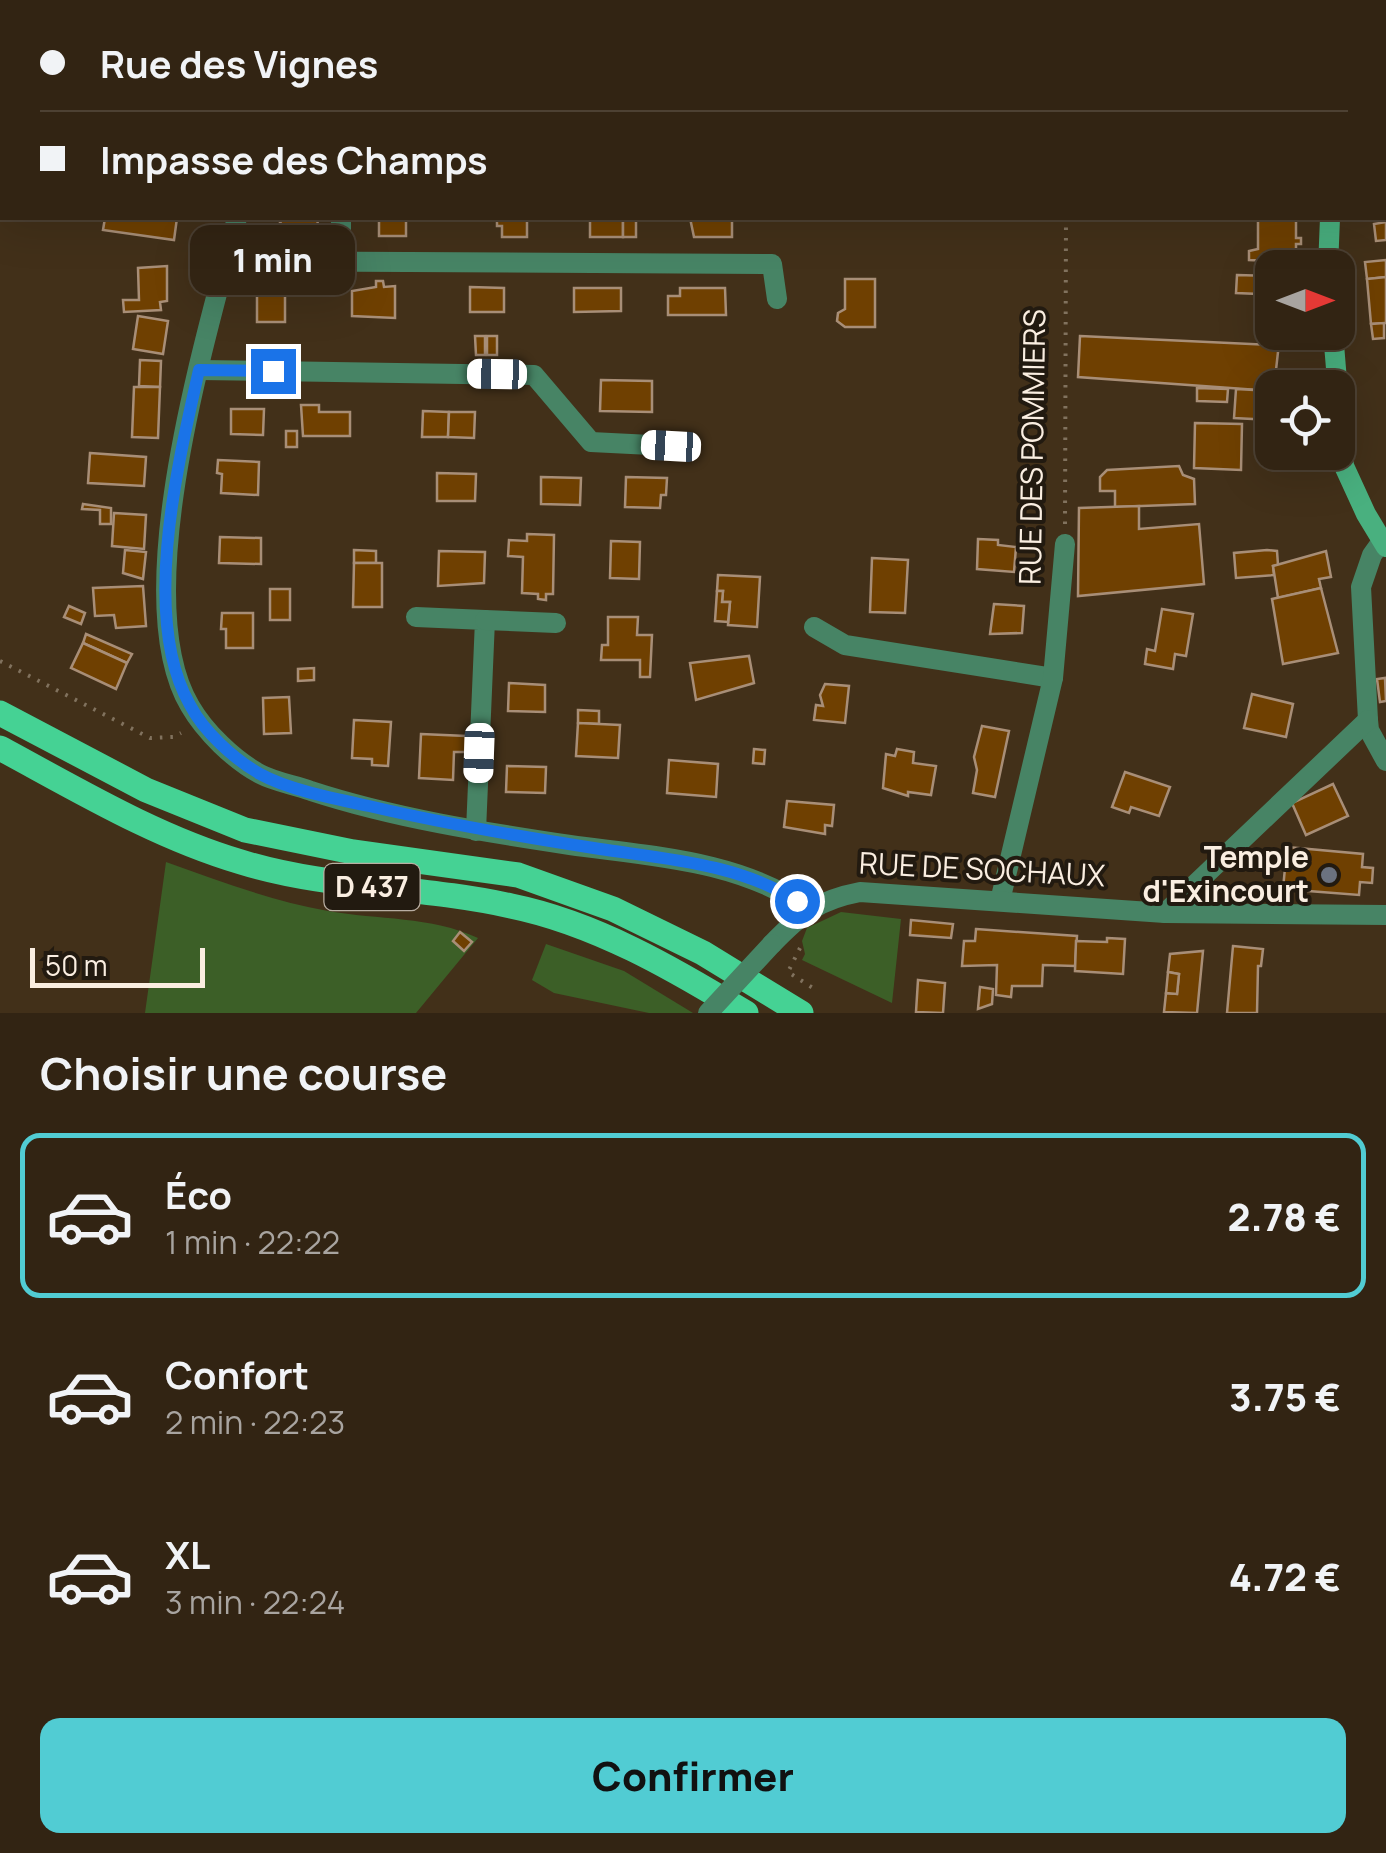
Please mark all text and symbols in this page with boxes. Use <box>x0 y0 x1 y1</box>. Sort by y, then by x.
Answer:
text: Rue des Vignes <box>100 37 378 89</box>
text: Impasse des Champs <box>100 133 488 185</box>
callout: 1 min <box>190 226 356 296</box>
text: 1 min <box>232 238 313 282</box>
north arrow <box>1255 250 1355 350</box>
map controls <box>1255 250 1355 470</box>
street label: RUE DES POMMIERS <box>1009 309 1054 585</box>
route end <box>251 349 296 394</box>
car <box>467 358 527 390</box>
button: locate <box>1255 370 1355 470</box>
car <box>640 429 702 463</box>
car <box>463 722 495 784</box>
place label: Temple d'Exincourt <box>1142 836 1309 911</box>
street label: RUE DE SOCHAUX <box>858 842 1106 895</box>
road number: D 437 <box>324 864 420 910</box>
marker: Temple d'Exincourt <box>1318 864 1340 886</box>
route start <box>775 879 820 924</box>
scale bar <box>30 943 205 988</box>
text: 50 m <box>45 946 108 984</box>
text: Choisir une course <box>40 1042 447 1104</box>
text: Éco <box>165 1168 232 1220</box>
icon: car <box>45 1171 135 1261</box>
text: 2.78 € <box>1228 1190 1341 1242</box>
text: 1 min · 22:22 <box>165 1220 340 1264</box>
text: Confort <box>165 1348 309 1400</box>
icon: car <box>45 1351 135 1441</box>
text: 3.75 € <box>1229 1370 1341 1422</box>
text: 2 min · 22:23 <box>165 1400 345 1444</box>
text: XL <box>165 1528 210 1580</box>
icon: car <box>45 1531 135 1621</box>
text: 4.72 € <box>1229 1550 1341 1602</box>
text: 3 min · 22:24 <box>165 1580 345 1624</box>
button: Confirmer <box>40 1718 1346 1833</box>

